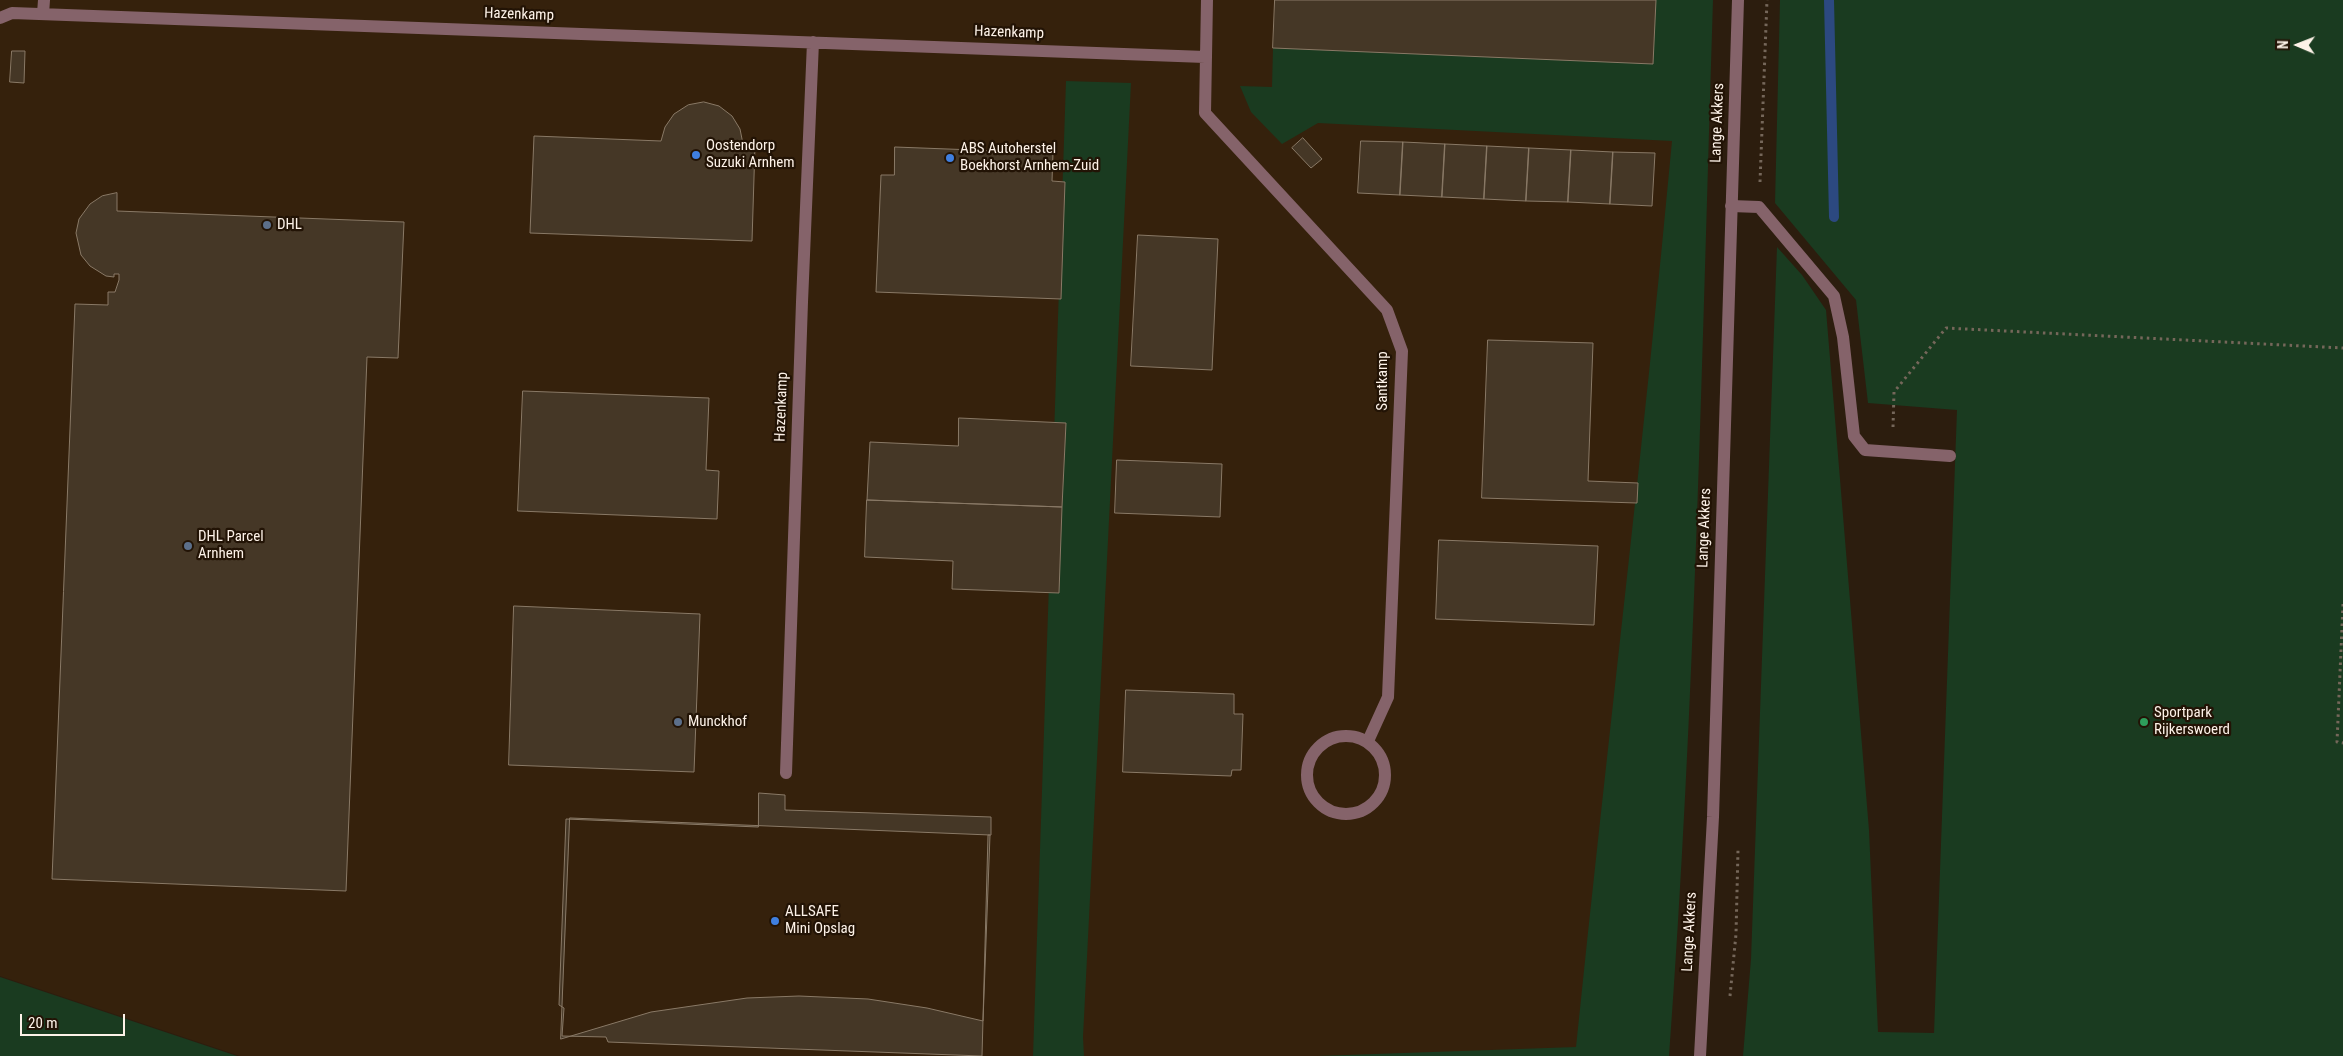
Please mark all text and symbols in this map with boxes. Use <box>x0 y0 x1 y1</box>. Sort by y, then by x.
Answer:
street label: Hazenkamp <box>484 5 554 25</box>
north arrow <box>2273 20 2323 70</box>
street label: Hazenkamp <box>974 23 1044 43</box>
text: N <box>2275 40 2291 49</box>
street label: Lange Akkers <box>1708 83 1728 163</box>
place label: Oostendorp Suzuki Arnhem <box>706 137 795 172</box>
place label: ABS Autoherstel Boekhorst Arnhem-Zuid <box>960 140 1099 175</box>
marker: Oostendorp Suzuki Arnhem <box>690 149 702 161</box>
marker: ABS Autoherstel Boekhorst Arnhem-Zuid <box>944 152 956 164</box>
place label: DHL <box>277 216 302 234</box>
marker: DHL <box>261 219 273 231</box>
street label: Santkamp <box>1374 351 1392 411</box>
street label: Hazenkamp <box>772 372 792 442</box>
street label: Lange Akkers <box>1695 488 1715 568</box>
place label: DHL Parcel Arnhem <box>198 528 264 563</box>
marker: DHL Parcel Arnhem <box>182 540 194 552</box>
place label: Sportpark Rijkerswoerd <box>2154 704 2230 739</box>
place label: Munckhof <box>688 713 747 731</box>
marker: Munckhof <box>672 716 684 728</box>
marker: Sportpark Rijkerswoerd <box>2138 716 2150 728</box>
street label: Lange Akkers <box>1679 892 1701 972</box>
place label: ALLSAFE Mini Opslag <box>785 903 855 938</box>
marker: ALLSAFE Mini Opslag <box>769 915 781 927</box>
scale bar <box>22 1004 128 1036</box>
text: 20 m <box>28 1014 58 1032</box>

